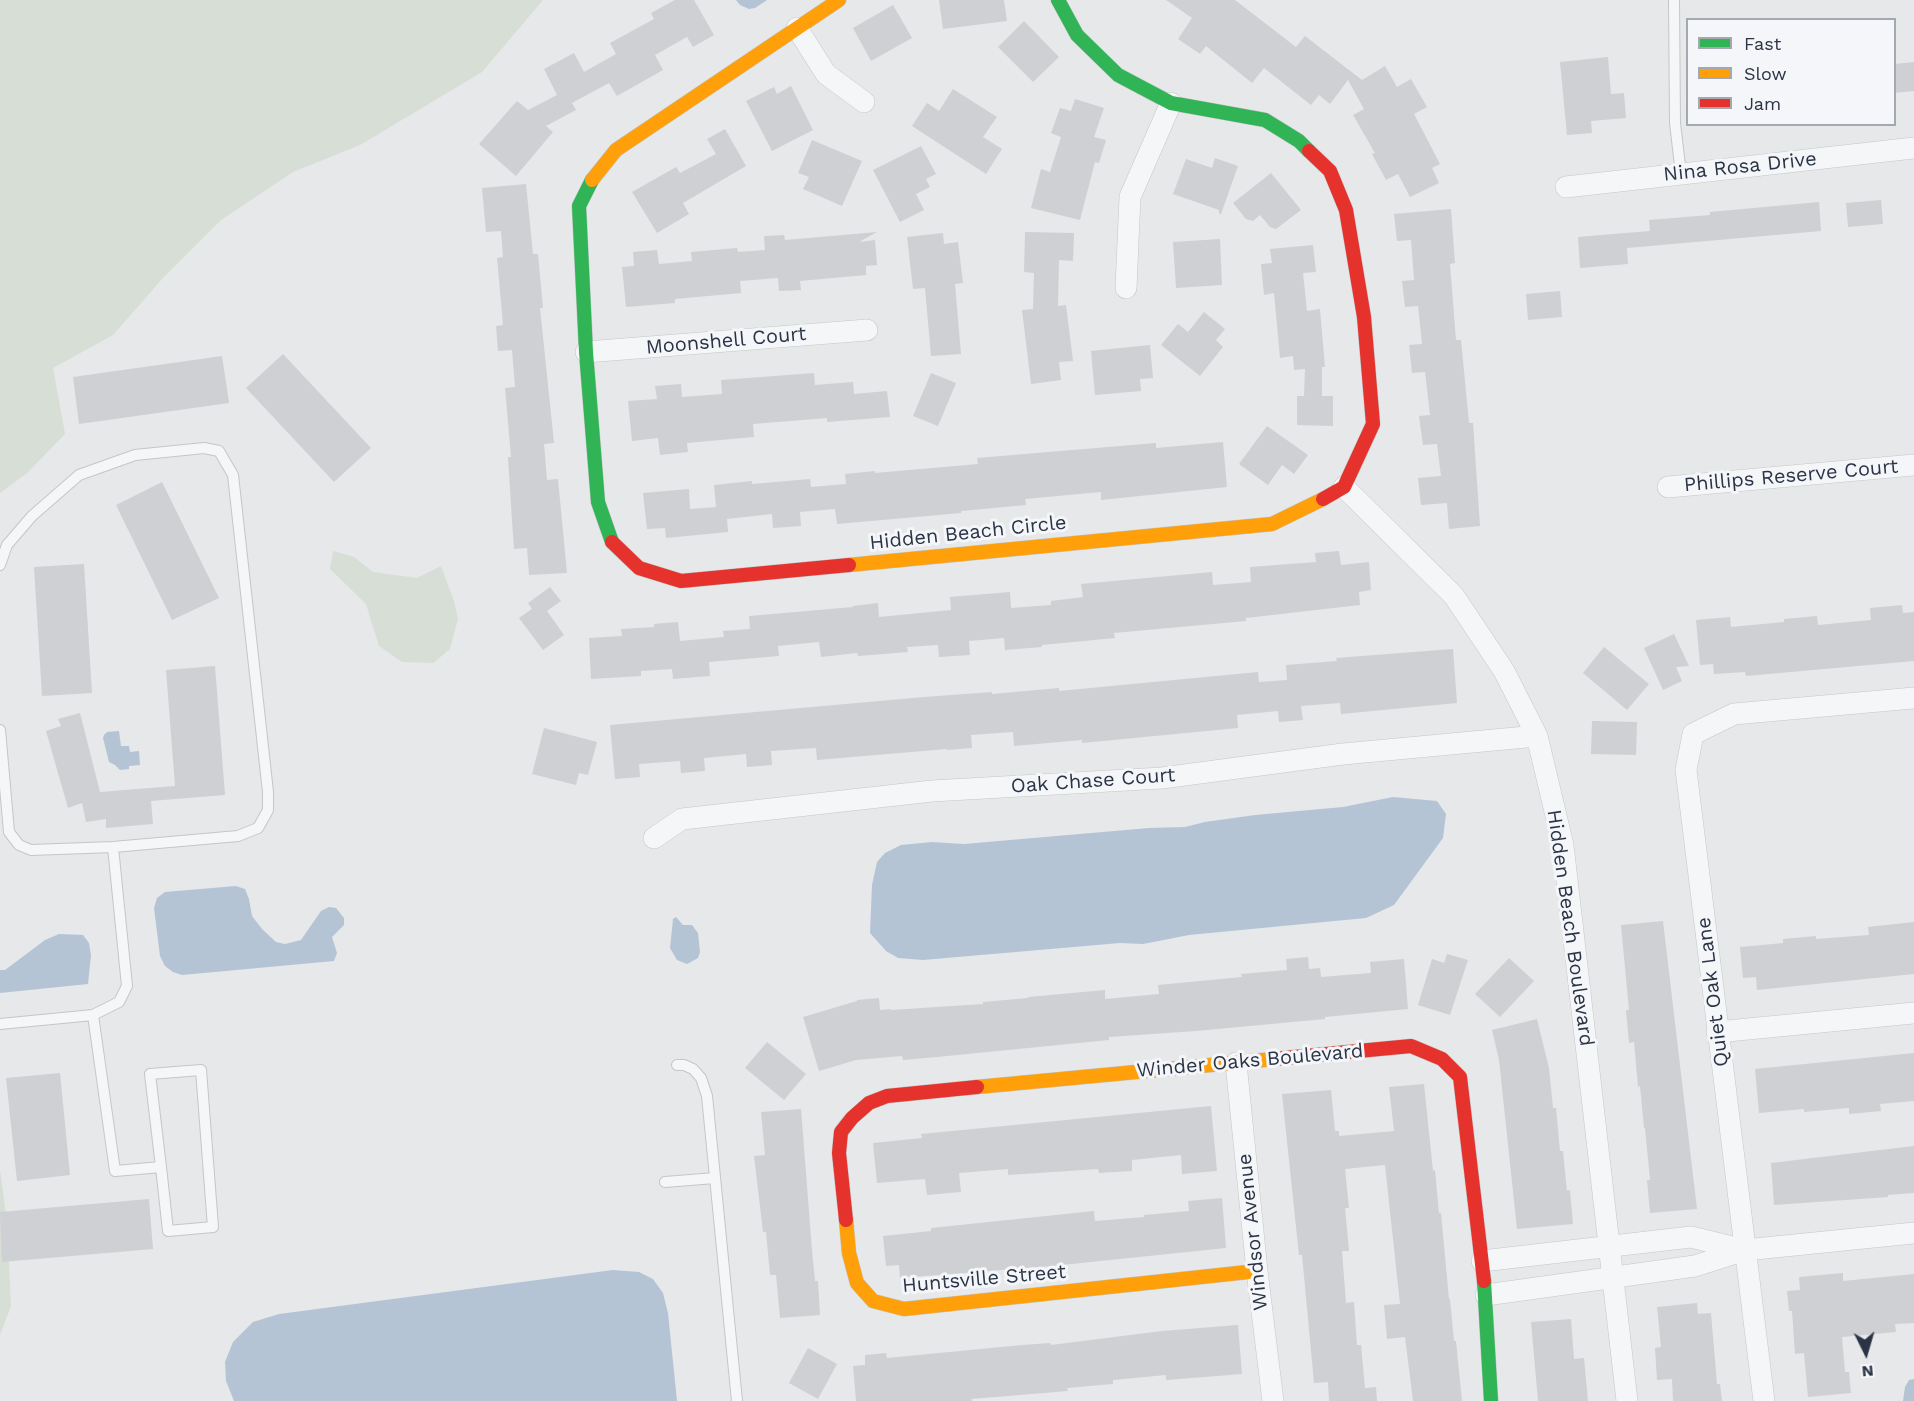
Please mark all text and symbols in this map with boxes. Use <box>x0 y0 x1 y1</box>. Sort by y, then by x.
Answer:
legend <box>1686 18 1896 126</box>
text: Fast <box>1744 33 1781 54</box>
text: Slow <box>1744 63 1787 84</box>
text: Jam <box>1744 93 1781 114</box>
street label: Nina Rosa Drive <box>1662 147 1818 187</box>
street label: Moonshell Court <box>645 322 807 360</box>
street label: Phillips Reserve Court <box>1683 455 1899 497</box>
street label: Hidden Beach Circle <box>868 511 1068 555</box>
street label: Oak Chase Court <box>1010 763 1176 799</box>
street label: Hidden Beach Boulevard <box>1542 808 1598 1048</box>
street label: Quiet Oak Lane <box>1692 916 1734 1068</box>
street label: Winder Oaks Boulevard <box>1136 1039 1364 1083</box>
street label: Windsor Avenue <box>1233 1152 1273 1312</box>
street label: Huntsville Street <box>901 1260 1067 1298</box>
north arrow <box>1836 1323 1896 1383</box>
text: N <box>1861 1361 1874 1381</box>

